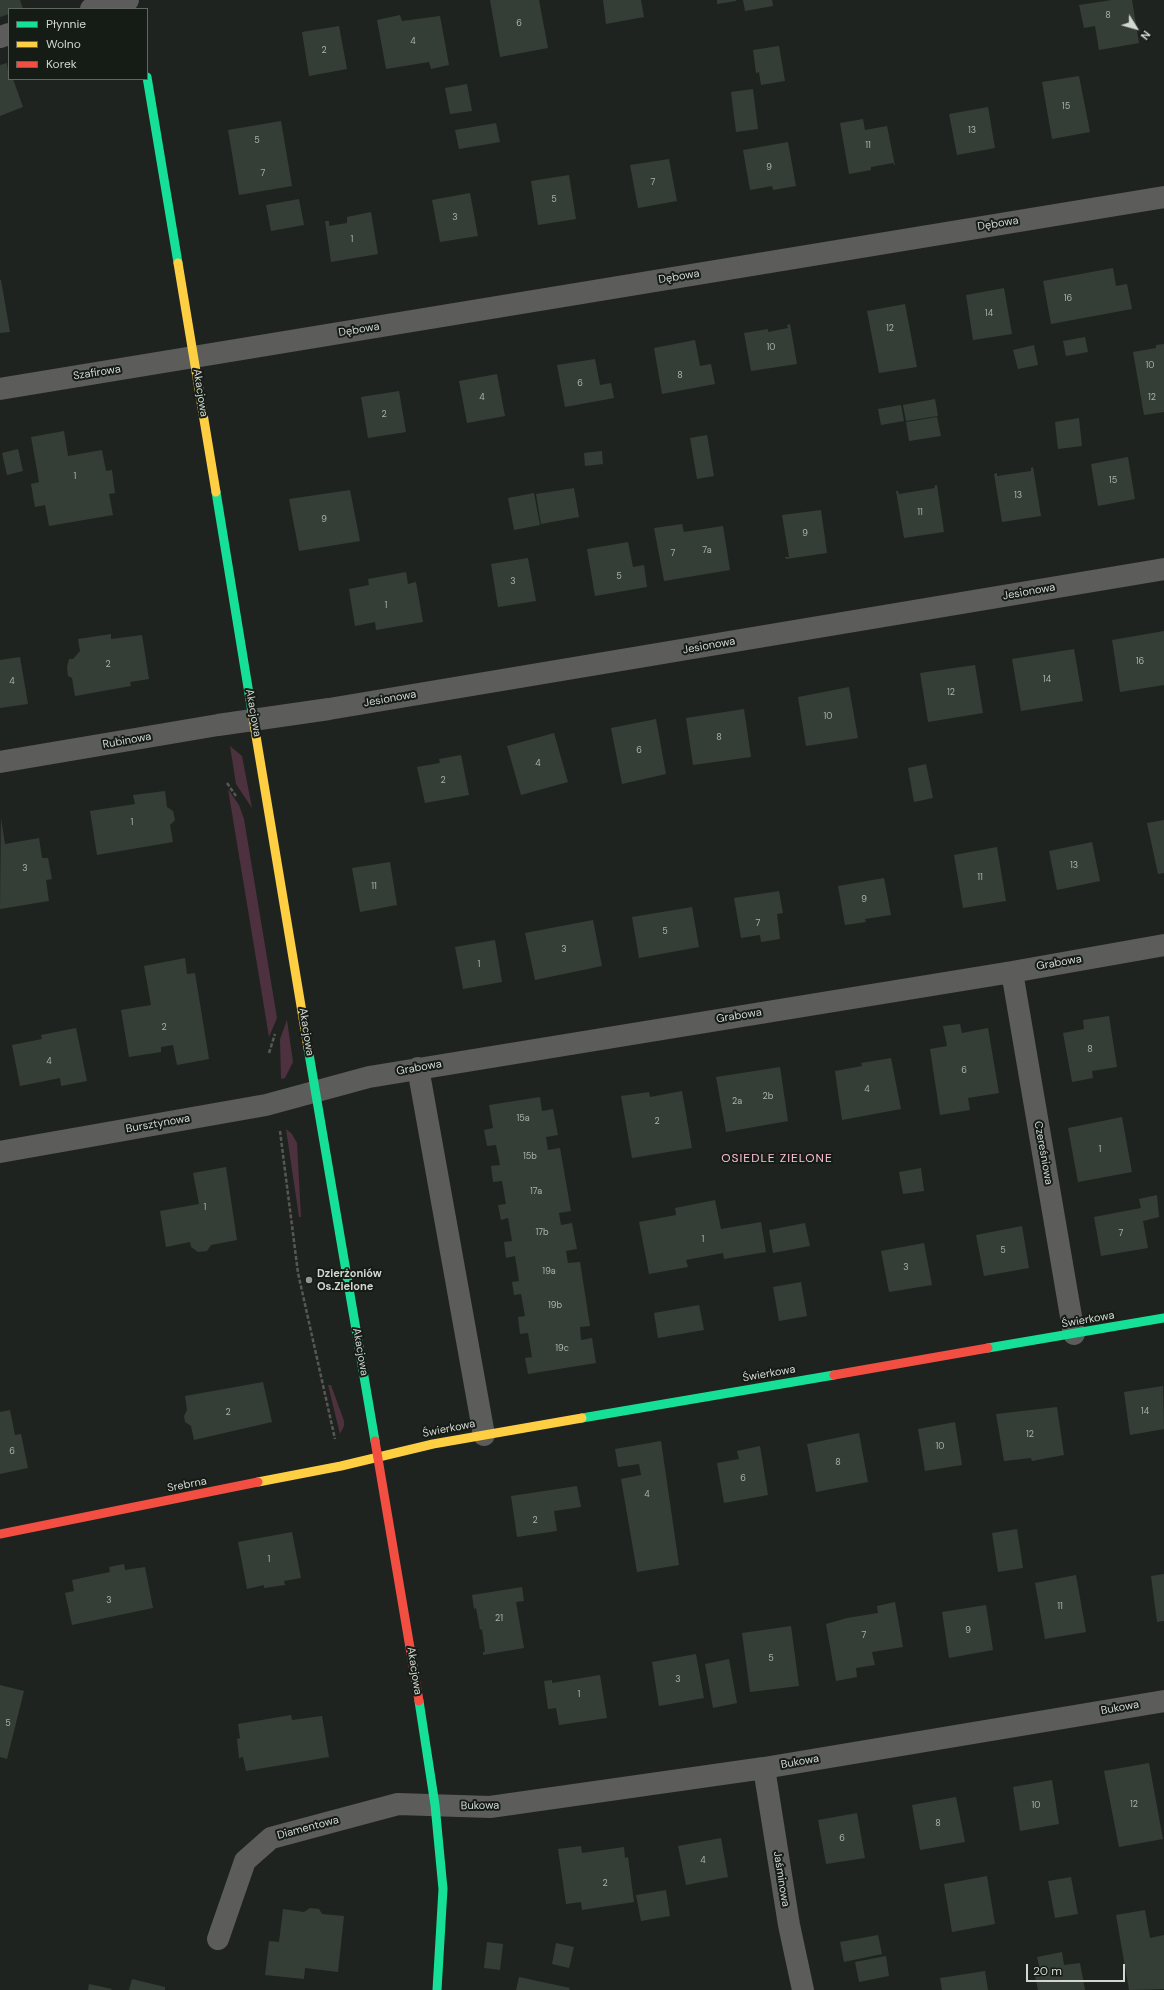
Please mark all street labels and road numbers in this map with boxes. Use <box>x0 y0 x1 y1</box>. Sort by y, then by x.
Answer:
street label: Dębowa <box>977 214 1019 234</box>
street label: Dębowa <box>658 267 700 287</box>
street label: Dębowa <box>338 320 380 340</box>
street label: Szafirowa <box>72 363 122 383</box>
street label: Akacjowa <box>190 368 210 418</box>
street label: Jesionowa <box>1002 581 1056 603</box>
street label: Jesionowa <box>682 635 736 657</box>
street label: Akacjowa <box>242 688 264 738</box>
street label: Jesionowa <box>363 688 417 710</box>
street label: Rubinowa <box>102 730 152 752</box>
street label: Grabowa <box>1035 953 1083 973</box>
street label: Grabowa <box>715 1006 763 1026</box>
street label: Akacjowa <box>296 1007 316 1057</box>
street label: Grabowa <box>395 1058 443 1078</box>
street label: Bursztynowa <box>125 1112 191 1136</box>
street label: Czereśniowa <box>1031 1120 1055 1186</box>
street label: Świerkowa <box>1061 1309 1115 1331</box>
street label: Akacjowa <box>349 1327 371 1377</box>
street label: Świerkowa <box>742 1363 796 1385</box>
street label: Świerkowa <box>422 1417 476 1441</box>
street label: Srebrna <box>166 1475 208 1495</box>
street label: Akacjowa <box>404 1646 424 1696</box>
street label: Bukowa <box>1100 1698 1140 1718</box>
street label: Bukowa <box>780 1752 820 1772</box>
street label: Bukowa <box>461 1799 499 1813</box>
street label: Diamentowa <box>276 1813 340 1843</box>
street label: Jaśminowa <box>770 1850 792 1908</box>

